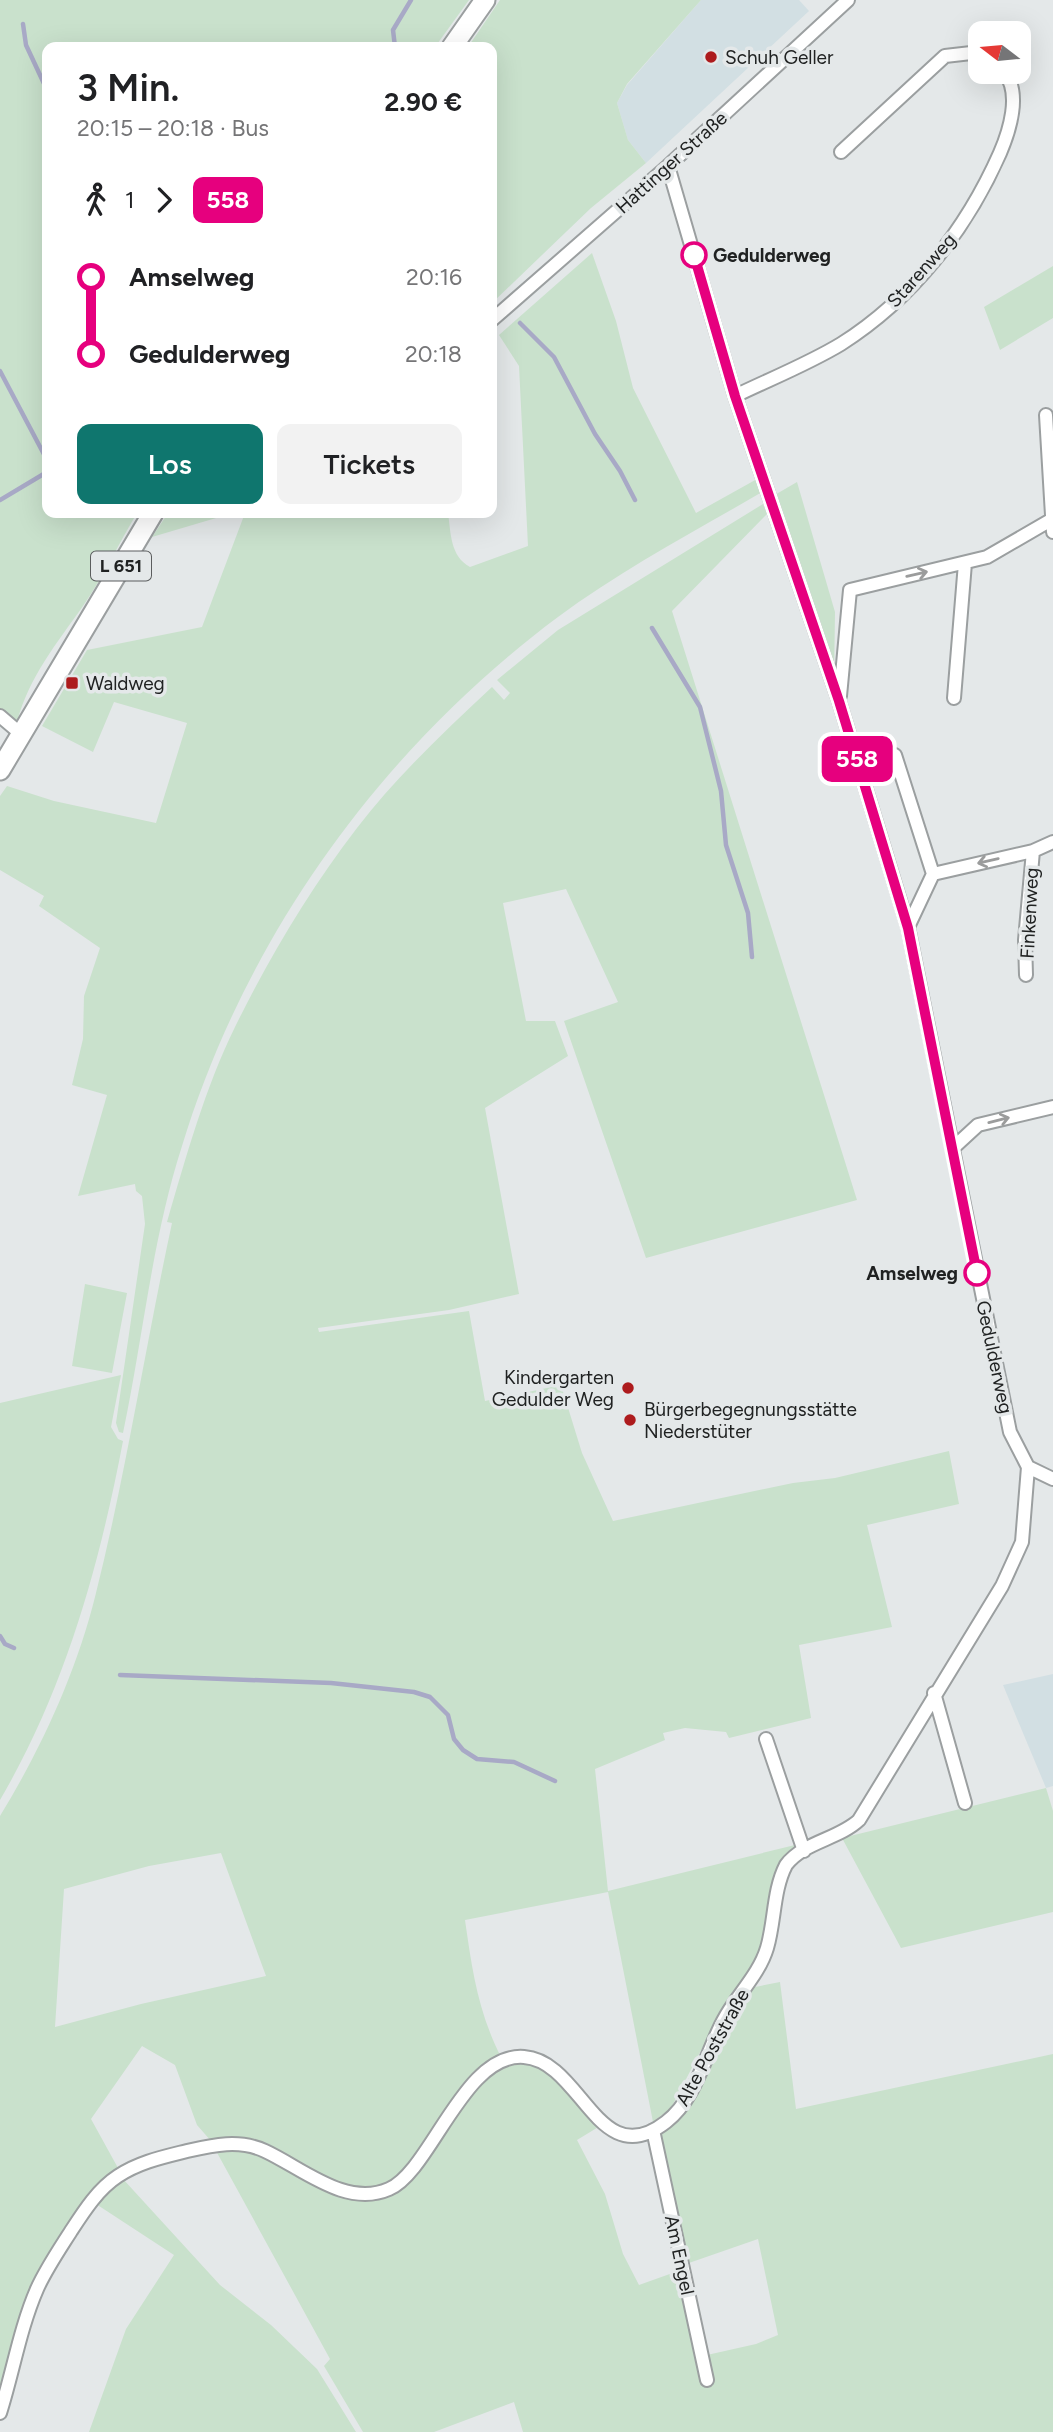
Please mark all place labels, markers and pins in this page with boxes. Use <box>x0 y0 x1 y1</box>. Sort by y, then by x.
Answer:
place label: Schuh Geller <box>725 46 834 69</box>
marker: Schuh Geller <box>703 49 719 65</box>
marker: Gedulderweg <box>681 242 707 268</box>
place label: Gedulderweg <box>713 244 831 267</box>
place label: Waldweg <box>86 672 165 695</box>
marker: Waldweg <box>64 675 80 691</box>
marker: Amselweg <box>964 1260 990 1286</box>
place label: Amselweg <box>866 1262 958 1285</box>
place label: Kindergarten Gedulder Weg <box>492 1366 614 1411</box>
marker: Kindergarten Gedulder Weg <box>620 1380 636 1396</box>
place label: Bürgerbegegnungsstätte Niederstüter <box>644 1398 857 1443</box>
marker: Bürgerbegegnungsstätte Niederstüter <box>622 1412 638 1428</box>

